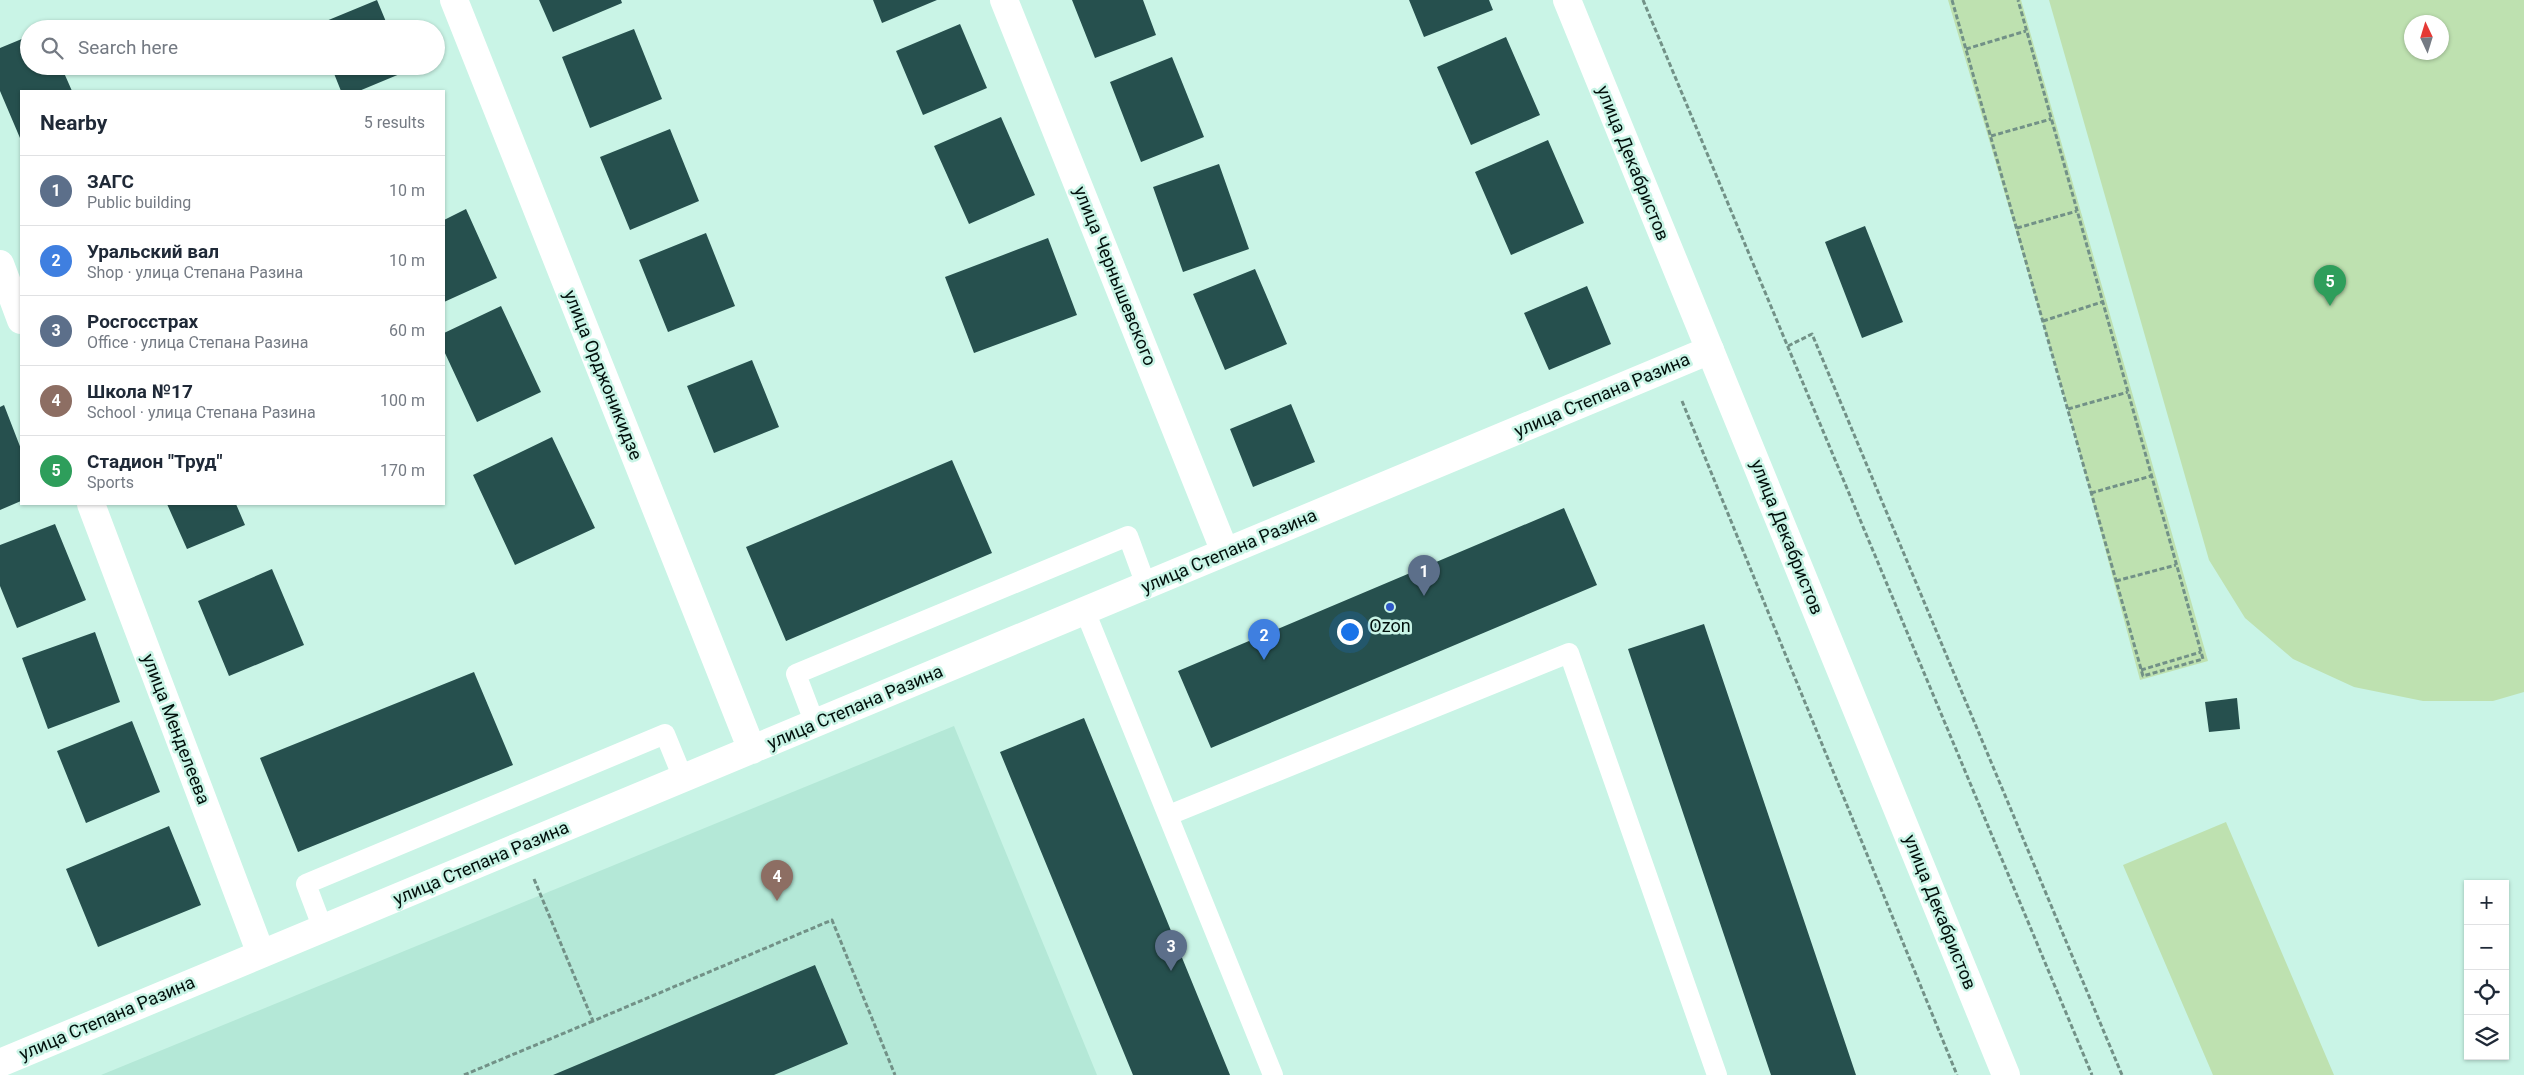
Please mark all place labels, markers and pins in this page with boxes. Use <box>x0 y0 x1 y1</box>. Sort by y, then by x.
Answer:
pin: 5 <box>2314 265 2346 306</box>
pin: 1 <box>1408 555 1440 596</box>
marker: Ozon <box>1384 601 1396 613</box>
place label: Ozon <box>1369 615 1411 636</box>
pin: 2 <box>1248 619 1280 660</box>
pin: 4 <box>761 860 793 901</box>
pin: 3 <box>1155 930 1187 971</box>

